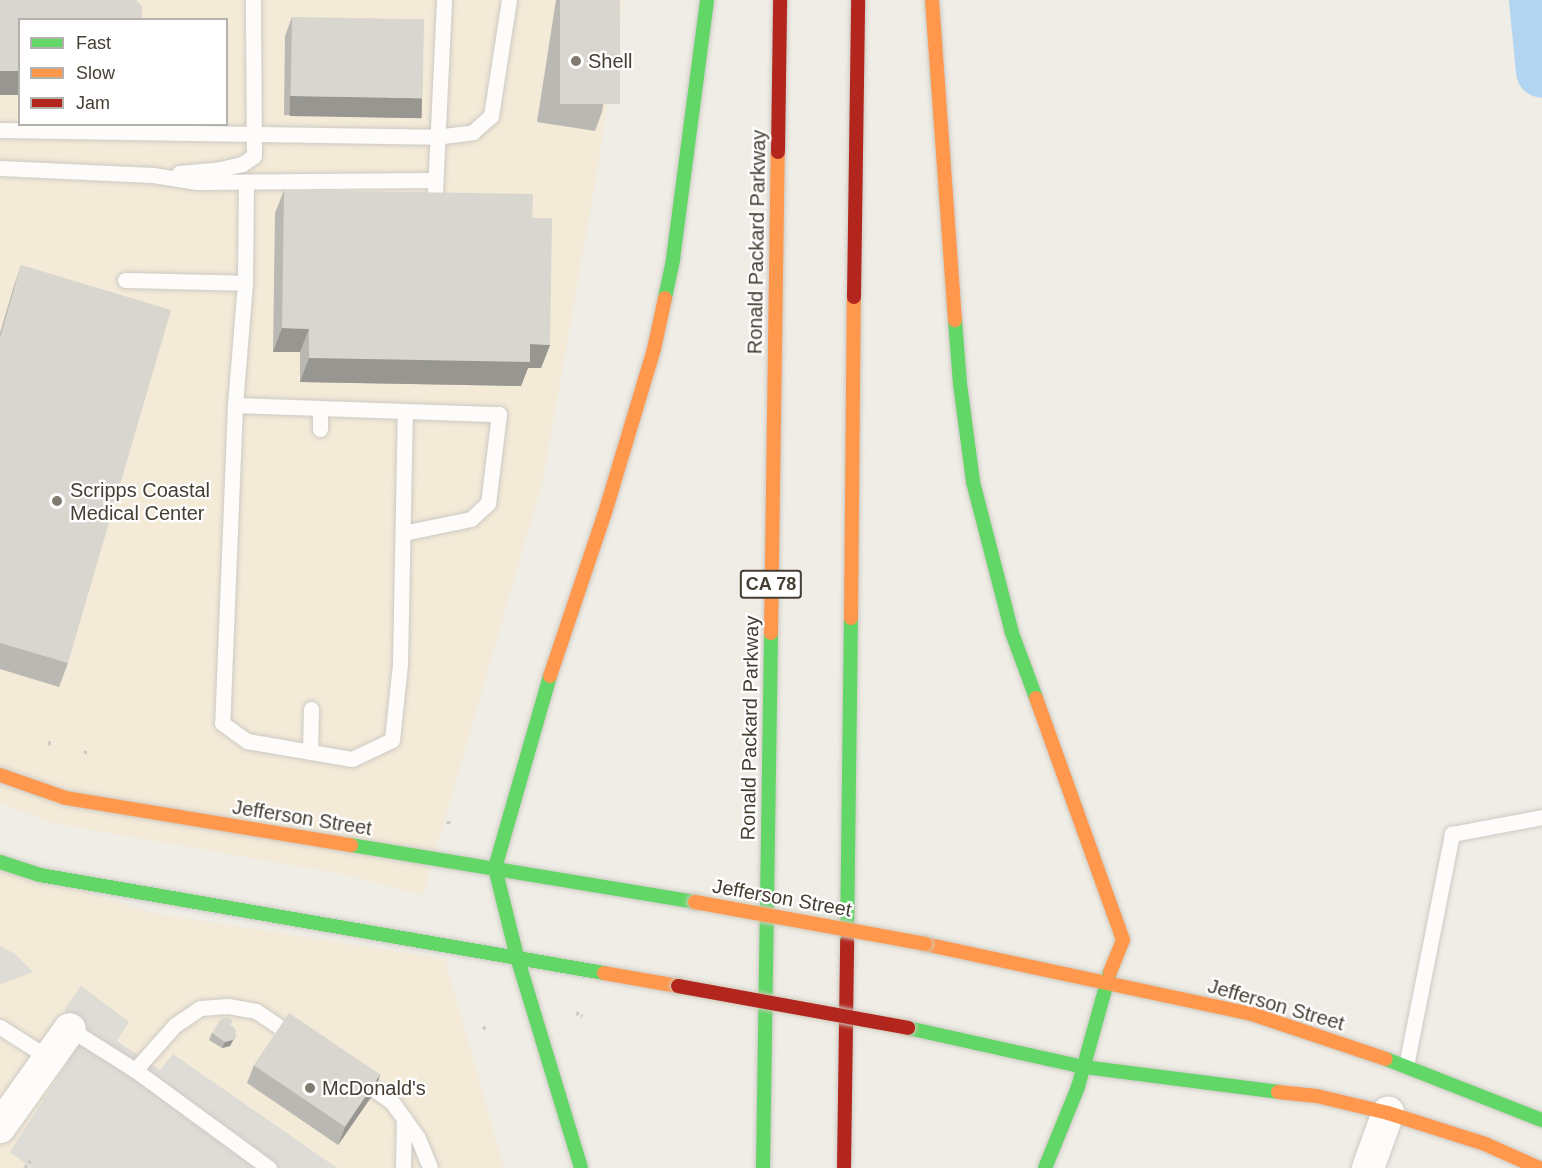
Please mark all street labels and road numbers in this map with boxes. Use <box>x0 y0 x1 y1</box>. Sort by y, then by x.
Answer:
street label: Ronald Packard Parkway <box>743 130 771 354</box>
road number: CA 78 <box>738 569 804 599</box>
street label: Ronald Packard Parkway <box>736 616 764 840</box>
street label: Jefferson Street <box>231 795 373 841</box>
street label: Jefferson Street <box>711 874 853 922</box>
street label: Jefferson Street <box>1205 974 1347 1036</box>

